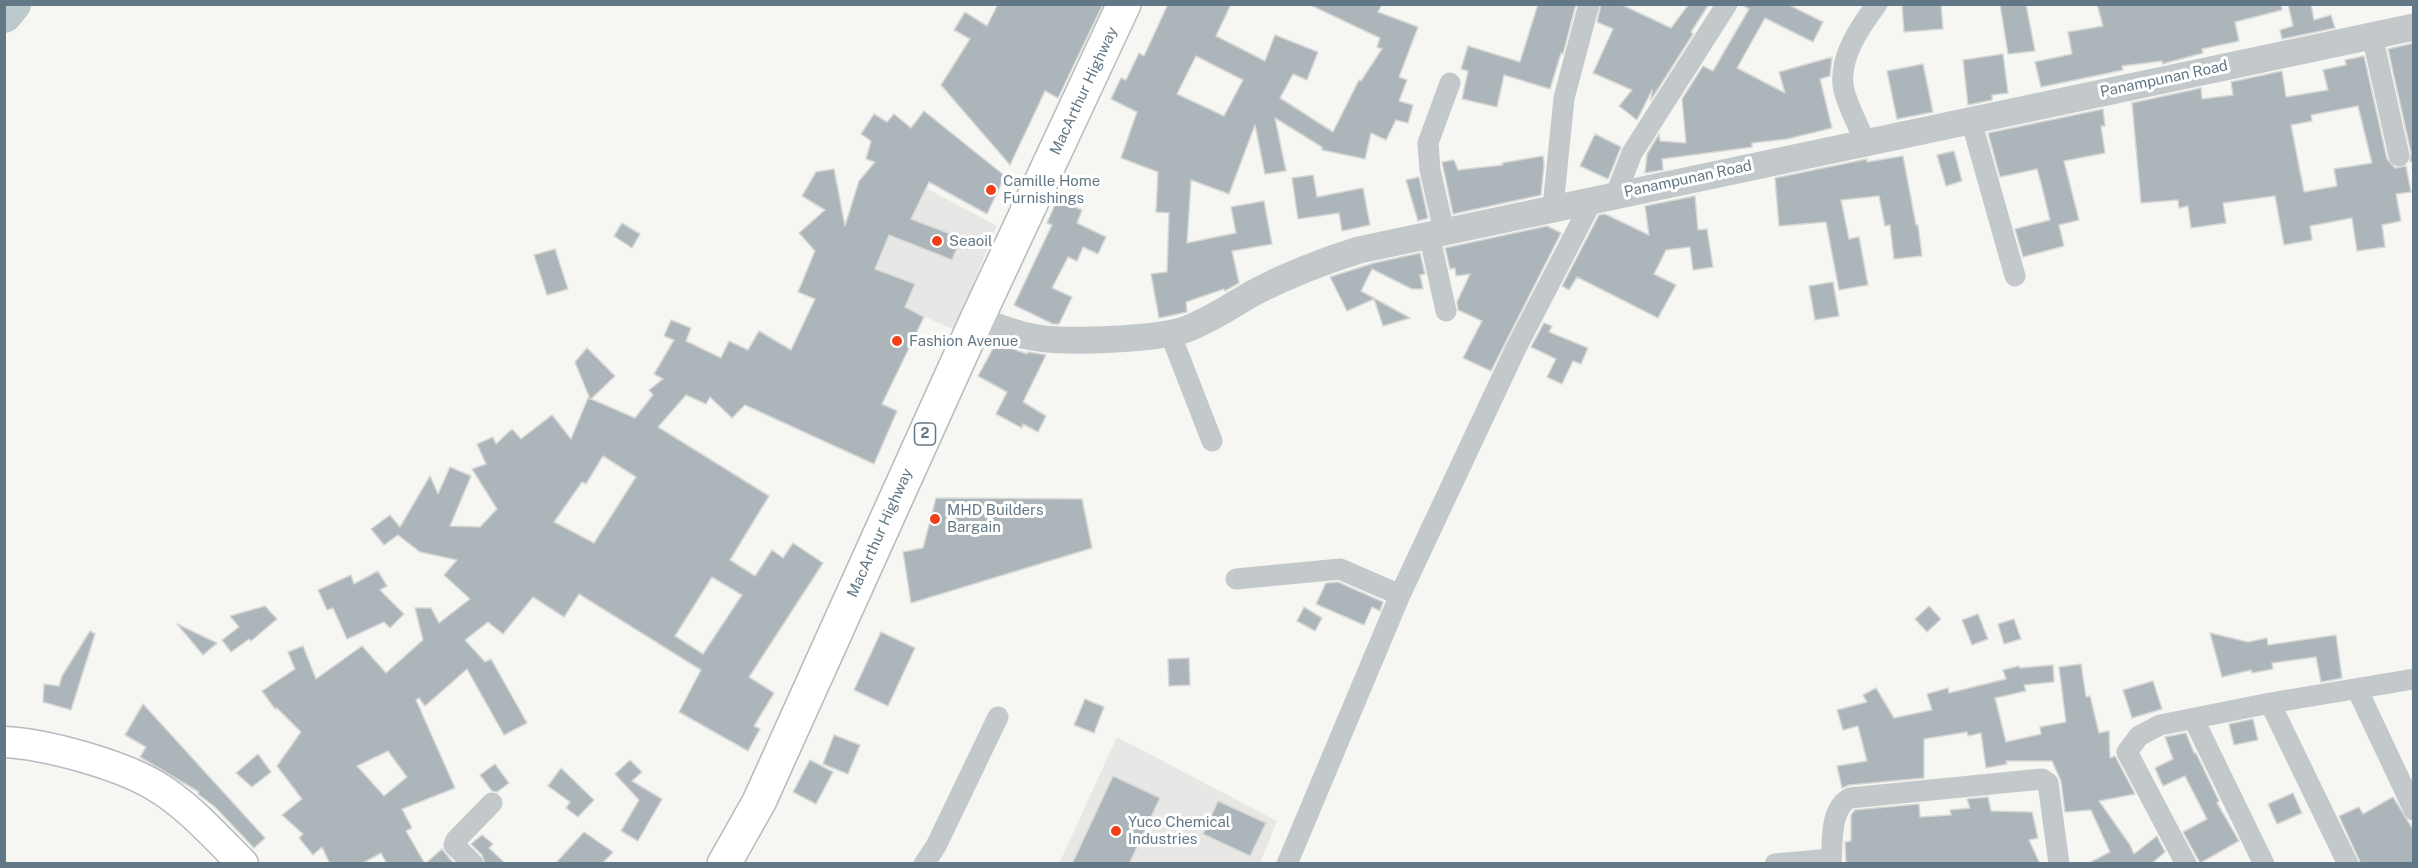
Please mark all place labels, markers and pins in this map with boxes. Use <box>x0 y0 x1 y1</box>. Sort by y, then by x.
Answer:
place label: Camille Home Furnishings <box>1003 172 1100 207</box>
marker: Camille Home Furnishings <box>984 183 998 197</box>
place label: Seaoil <box>949 232 993 250</box>
marker: Seaoil <box>930 234 944 248</box>
place label: Fashion Avenue <box>909 332 1018 350</box>
marker: Fashion Avenue <box>890 334 904 348</box>
place label: MHD Builders Bargain <box>947 501 1044 536</box>
marker: MHD Builders Bargain <box>928 512 942 526</box>
place label: Yuco Chemical Industries <box>1128 813 1230 848</box>
marker: Yuco Chemical Industries <box>1109 824 1123 838</box>

